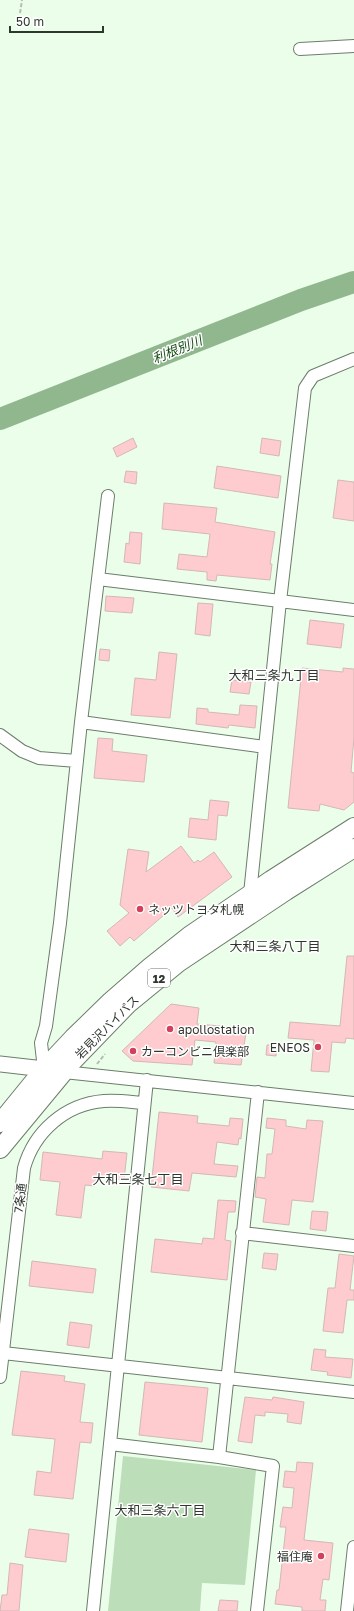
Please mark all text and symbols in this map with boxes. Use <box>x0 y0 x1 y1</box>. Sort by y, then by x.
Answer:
scale bar <box>10 8 103 34</box>
text: 50 m <box>16 14 44 29</box>
water label: 利根別川 <box>150 331 206 366</box>
district label: 大和三条九丁目 <box>228 667 320 683</box>
place label: ネッツトヨタ札幌 <box>148 902 244 917</box>
marker: ネッツトヨタ札幌 <box>135 904 145 914</box>
district label: 大和三条八丁目 <box>229 938 321 954</box>
road number: 12 <box>148 969 170 987</box>
street label: 岩見沢バイパス <box>72 992 142 1062</box>
place label: apollostation <box>178 1022 255 1037</box>
marker: apollostation <box>165 1024 175 1034</box>
place label: ENEOS <box>270 1040 310 1055</box>
marker: ENEOS <box>313 1042 323 1052</box>
place label: カーコンビニ倶楽部 <box>141 1044 249 1059</box>
marker: カーコンビニ倶楽部 <box>128 1046 138 1056</box>
district label: 大和三条七丁目 <box>92 1171 184 1187</box>
street label: 7条通 <box>11 1182 29 1214</box>
district label: 大和三条六丁目 <box>114 1502 206 1518</box>
place label: 福住庵 <box>277 1549 313 1564</box>
marker: 福住庵 <box>316 1551 326 1561</box>

